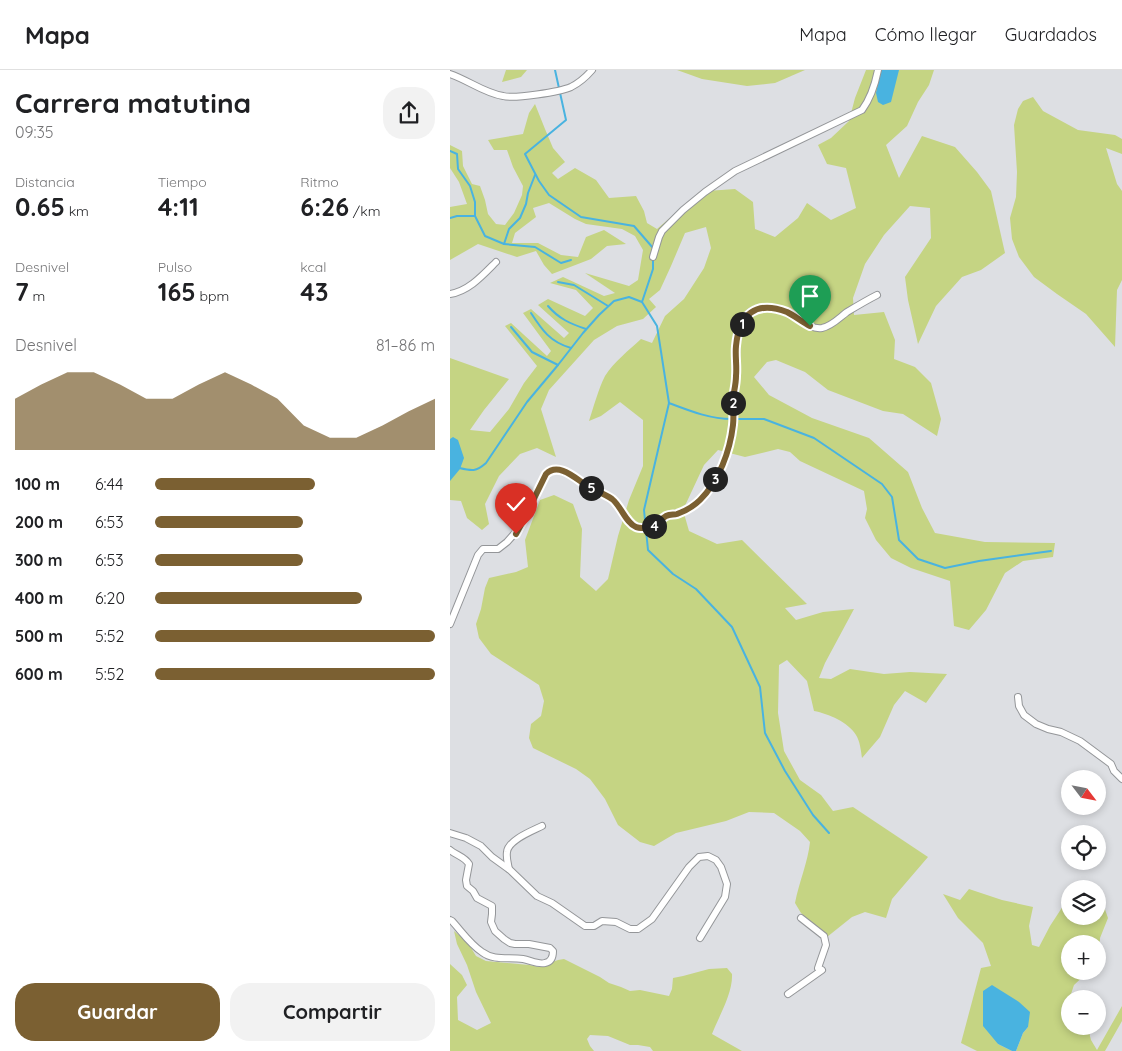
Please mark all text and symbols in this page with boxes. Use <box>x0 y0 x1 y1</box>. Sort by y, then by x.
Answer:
text: Mapa <box>25 20 90 50</box>
text: Mapa <box>799 23 847 46</box>
text: Cómo llegar <box>875 23 977 46</box>
text: Guardados <box>1005 23 1097 46</box>
text: Carrera matutina <box>15 85 251 120</box>
button: share <box>383 87 435 139</box>
text: 09:35 <box>15 122 54 142</box>
text: Distancia <box>15 173 75 191</box>
text: Tiempo <box>158 173 207 191</box>
text: Ritmo <box>300 173 339 191</box>
text: 0.65 <box>15 191 65 222</box>
text: 4:11 <box>158 191 199 222</box>
text: 6:26 <box>300 191 349 222</box>
text: km <box>65 202 89 220</box>
text: /km <box>349 202 380 220</box>
text: Desnivel <box>15 258 69 276</box>
text: Pulso <box>158 258 192 276</box>
text: kcal <box>300 258 326 276</box>
pin <box>789 275 831 326</box>
text: 7 <box>15 276 29 307</box>
text: 165 <box>158 276 196 307</box>
text: 43 <box>300 276 328 307</box>
icon: arrive <box>796 282 824 310</box>
text: m <box>29 287 45 305</box>
text: bpm <box>196 287 229 305</box>
pin: 1 <box>730 312 754 336</box>
text: 1 <box>740 315 745 333</box>
text: Desnivel <box>15 335 77 355</box>
text: 81–86 m <box>376 335 435 355</box>
pin: 2 <box>720 390 746 416</box>
text: 2 <box>730 394 737 412</box>
pin: 3 <box>702 466 728 492</box>
text: 3 <box>712 470 719 488</box>
text: 100 m <box>15 474 60 494</box>
text: 6:44 <box>95 474 123 494</box>
pin: 5 <box>578 476 604 500</box>
text: 5 <box>587 479 596 497</box>
pin <box>495 483 537 534</box>
icon: check <box>502 490 530 518</box>
text: 200 m <box>15 512 63 532</box>
text: 6:53 <box>95 512 124 532</box>
pin: 4 <box>642 514 666 538</box>
text: 4 <box>650 517 659 535</box>
text: 300 m <box>15 550 62 570</box>
text: 6:53 <box>95 550 124 570</box>
text: 400 m <box>15 588 63 608</box>
text: 6:20 <box>95 588 125 608</box>
text: 500 m <box>15 626 63 646</box>
text: 5:52 <box>95 626 124 646</box>
text: 600 m <box>15 664 63 684</box>
text: 5:52 <box>95 664 124 684</box>
north arrow <box>1061 770 1106 815</box>
map controls <box>1061 770 1106 1035</box>
button: locate <box>1061 825 1106 870</box>
button: layers <box>1061 880 1106 925</box>
button: + <box>1061 935 1106 980</box>
button: Guardar <box>15 983 220 1041</box>
button: Compartir <box>230 983 435 1041</box>
button: − <box>1061 990 1106 1035</box>

